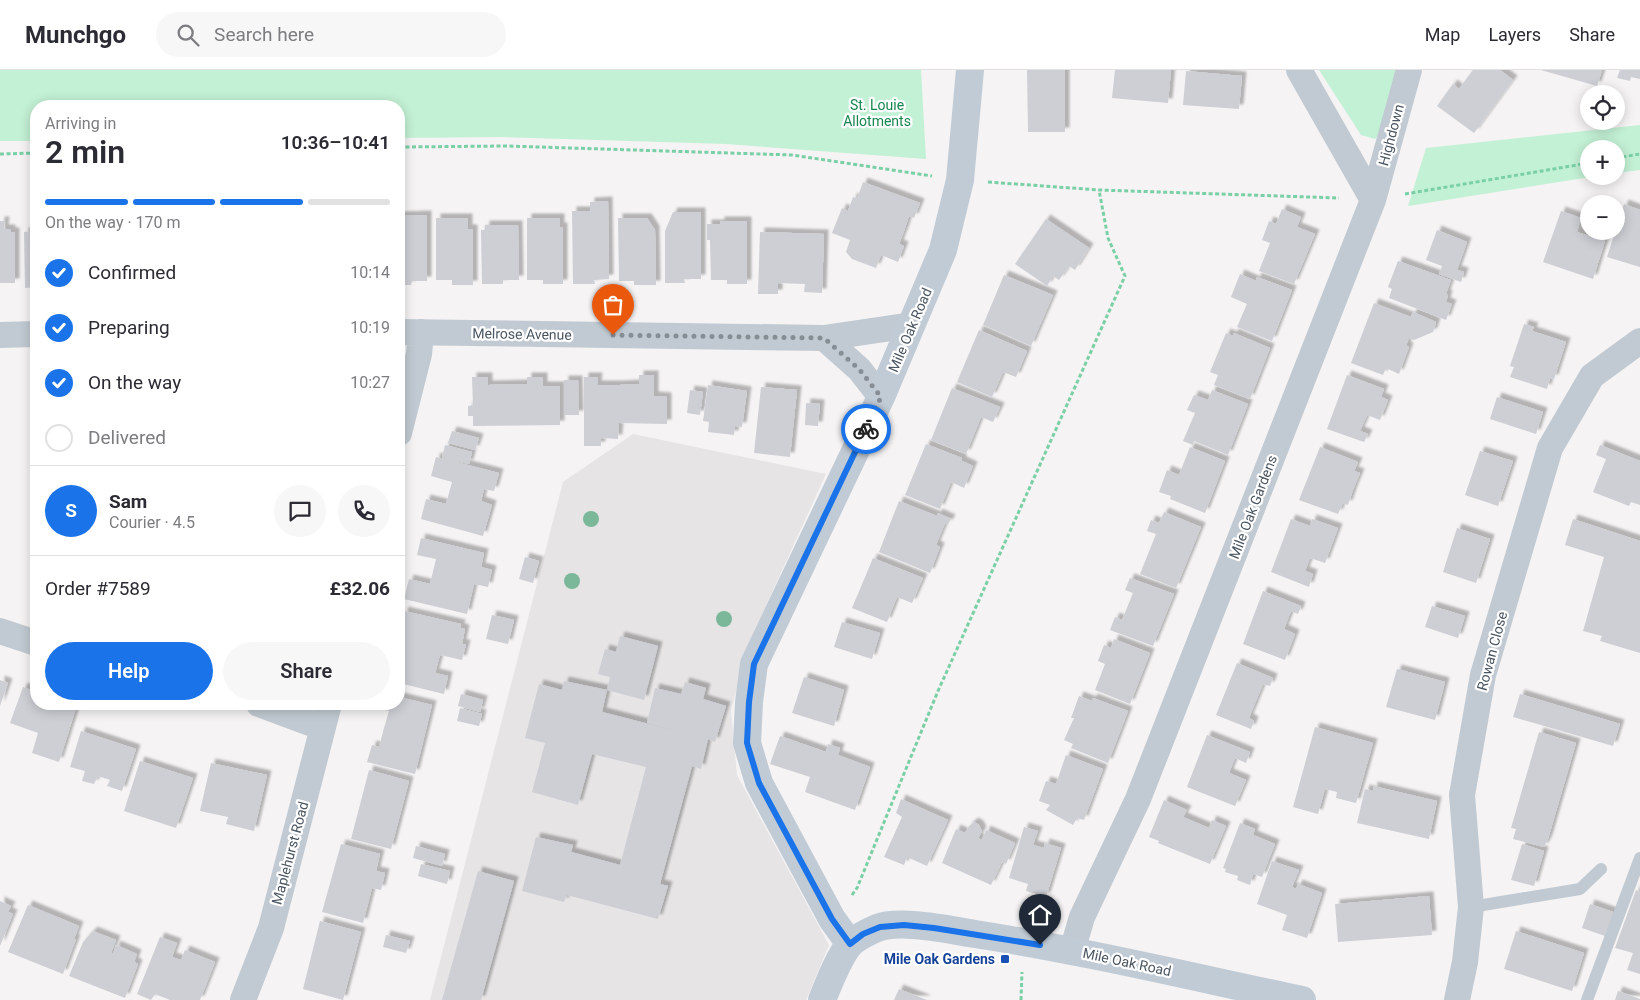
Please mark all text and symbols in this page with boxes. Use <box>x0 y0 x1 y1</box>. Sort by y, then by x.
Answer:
search box <box>156 12 506 57</box>
text: Munchgo <box>25 21 126 49</box>
icon: search <box>174 21 202 49</box>
text: Search here <box>214 23 314 46</box>
text: Map <box>1425 24 1460 45</box>
text: Layers <box>1488 24 1541 45</box>
text: Share <box>1569 24 1615 45</box>
map controls <box>1580 85 1625 240</box>
button: locate <box>1580 85 1625 130</box>
park label: St. Louie Allotments <box>843 97 911 129</box>
street label: Highdown <box>1375 102 1407 168</box>
text: Arriving in <box>45 114 116 133</box>
text: 10:36–10:41 <box>281 131 390 154</box>
text: 2 min <box>45 133 125 171</box>
button: + <box>1580 140 1625 185</box>
button: − <box>1580 195 1625 240</box>
text: On the way · 170 m <box>45 213 181 232</box>
icon: check <box>45 259 73 287</box>
text: Confirmed <box>88 261 176 284</box>
text: 10:14 <box>350 263 390 282</box>
pin <box>592 284 634 335</box>
street label: Mile Oak Road <box>885 286 935 374</box>
icon: bag <box>599 291 627 319</box>
icon: check <box>45 314 73 342</box>
text: Preparing <box>88 316 170 339</box>
text: 10:19 <box>350 318 390 337</box>
street label: Melrose Avenue <box>472 325 572 343</box>
icon: check <box>45 369 73 397</box>
text: On the way <box>88 371 181 394</box>
text: 10:27 <box>350 373 390 392</box>
courier <box>841 404 891 454</box>
icon: bike <box>852 415 880 443</box>
text: Delivered <box>88 426 166 449</box>
street label: Mile Oak Gardens <box>1226 453 1280 561</box>
button: chat <box>274 485 326 537</box>
button: phone <box>338 485 390 537</box>
text: Sam <box>109 490 147 513</box>
text: S <box>65 499 77 522</box>
text: Courier · 4.5 <box>109 513 195 532</box>
text: Order #7589 <box>45 577 151 600</box>
text: £32.06 <box>330 577 390 600</box>
street label: Rowan Close <box>1474 610 1510 692</box>
button: Help <box>45 642 213 700</box>
button: Share <box>223 642 390 700</box>
street label: Maplehurst Road <box>269 800 311 906</box>
pin <box>1019 894 1061 945</box>
icon: home <box>1026 901 1054 929</box>
street label: Mile Oak Road <box>1081 945 1173 979</box>
place label: Mile Oak Gardens <box>884 951 995 967</box>
marker: Mile Oak Gardens <box>999 953 1011 965</box>

